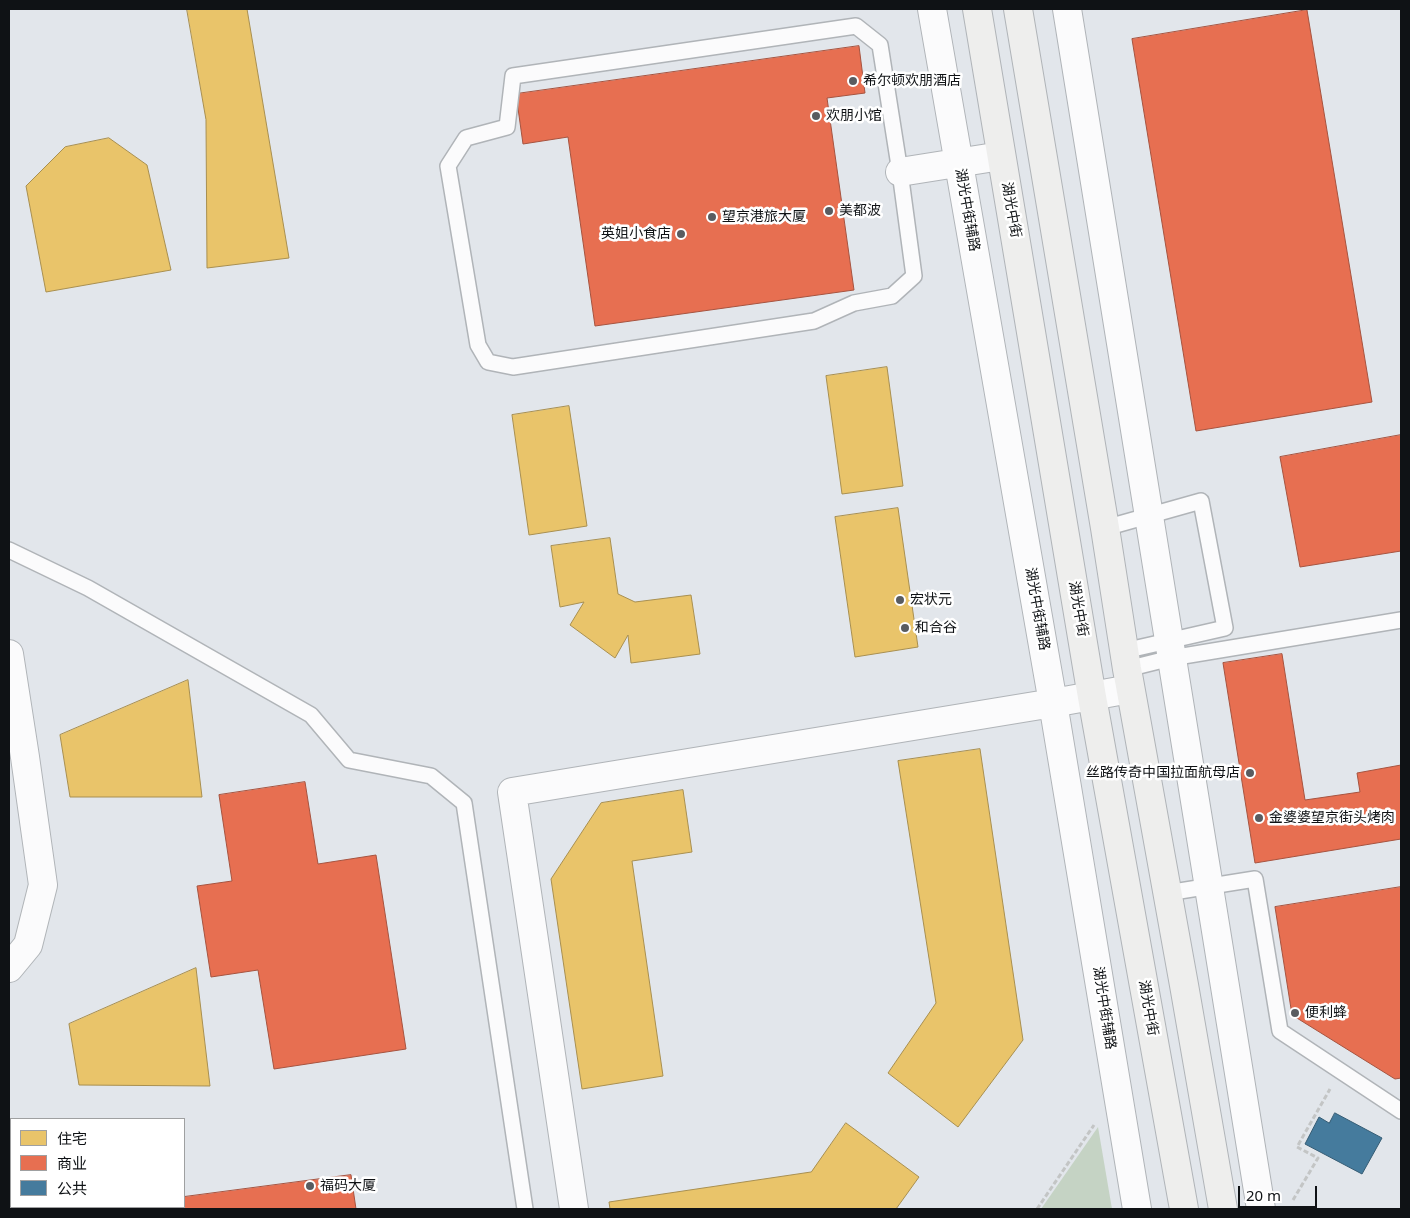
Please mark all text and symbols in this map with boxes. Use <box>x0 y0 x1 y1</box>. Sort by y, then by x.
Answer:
place label: 希尔顿欢朋酒店 <box>863 73 961 89</box>
marker: 希尔顿欢朋酒店 <box>847 75 859 87</box>
place label: 欢朋小馆 <box>826 108 882 124</box>
marker: 欢朋小馆 <box>810 110 822 122</box>
street label: 湖光中街辅路 <box>951 167 983 253</box>
street label: 湖光中街 <box>998 181 1024 239</box>
place label: 美都波 <box>839 203 881 219</box>
marker: 美都波 <box>823 205 835 217</box>
place label: 望京港旅大厦 <box>722 209 806 225</box>
marker: 望京港旅大厦 <box>706 211 718 223</box>
place label: 英姐小食店 <box>601 226 671 242</box>
marker: 英姐小食店 <box>675 228 687 240</box>
street label: 湖光中街辅路 <box>1021 566 1053 652</box>
street label: 湖光中街 <box>1065 580 1091 638</box>
place label: 宏状元 <box>910 592 952 608</box>
marker: 宏状元 <box>894 594 906 606</box>
place label: 和合谷 <box>915 620 957 636</box>
marker: 和合谷 <box>899 622 911 634</box>
place label: 丝路传奇中国拉面航母店 <box>1086 765 1240 781</box>
marker: 丝路传奇中国拉面航母店 <box>1244 767 1256 779</box>
place label: 金婆婆望京街头烤肉 <box>1269 810 1395 826</box>
marker: 金婆婆望京街头烤肉 <box>1253 812 1265 824</box>
street label: 湖光中街辅路 <box>1089 965 1119 1051</box>
street label: 湖光中街 <box>1135 979 1161 1037</box>
place label: 便利蜂 <box>1305 1005 1347 1021</box>
marker: 便利蜂 <box>1289 1007 1301 1019</box>
legend <box>10 1118 185 1208</box>
text: 住宅 <box>57 1128 87 1148</box>
text: 商业 <box>57 1153 87 1173</box>
scale bar <box>1240 1176 1319 1208</box>
text: 公共 <box>57 1178 87 1198</box>
place label: 福码大厦 <box>320 1178 376 1194</box>
marker: 福码大厦 <box>304 1180 316 1192</box>
text: 20 m <box>1246 1185 1281 1205</box>

